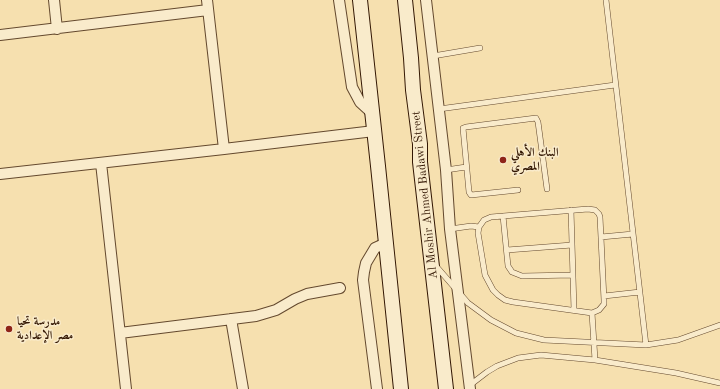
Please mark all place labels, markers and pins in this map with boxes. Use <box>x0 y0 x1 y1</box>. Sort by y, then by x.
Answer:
place label: البنك الأهلي المصري <box>511 146 558 174</box>
marker: البنك الأهلي المصري <box>498 155 508 165</box>
place label: مدرسة تحيا مصر الإعدادية <box>17 315 73 343</box>
marker: مدرسة تحيا مصر الإعدادية <box>4 324 14 334</box>

